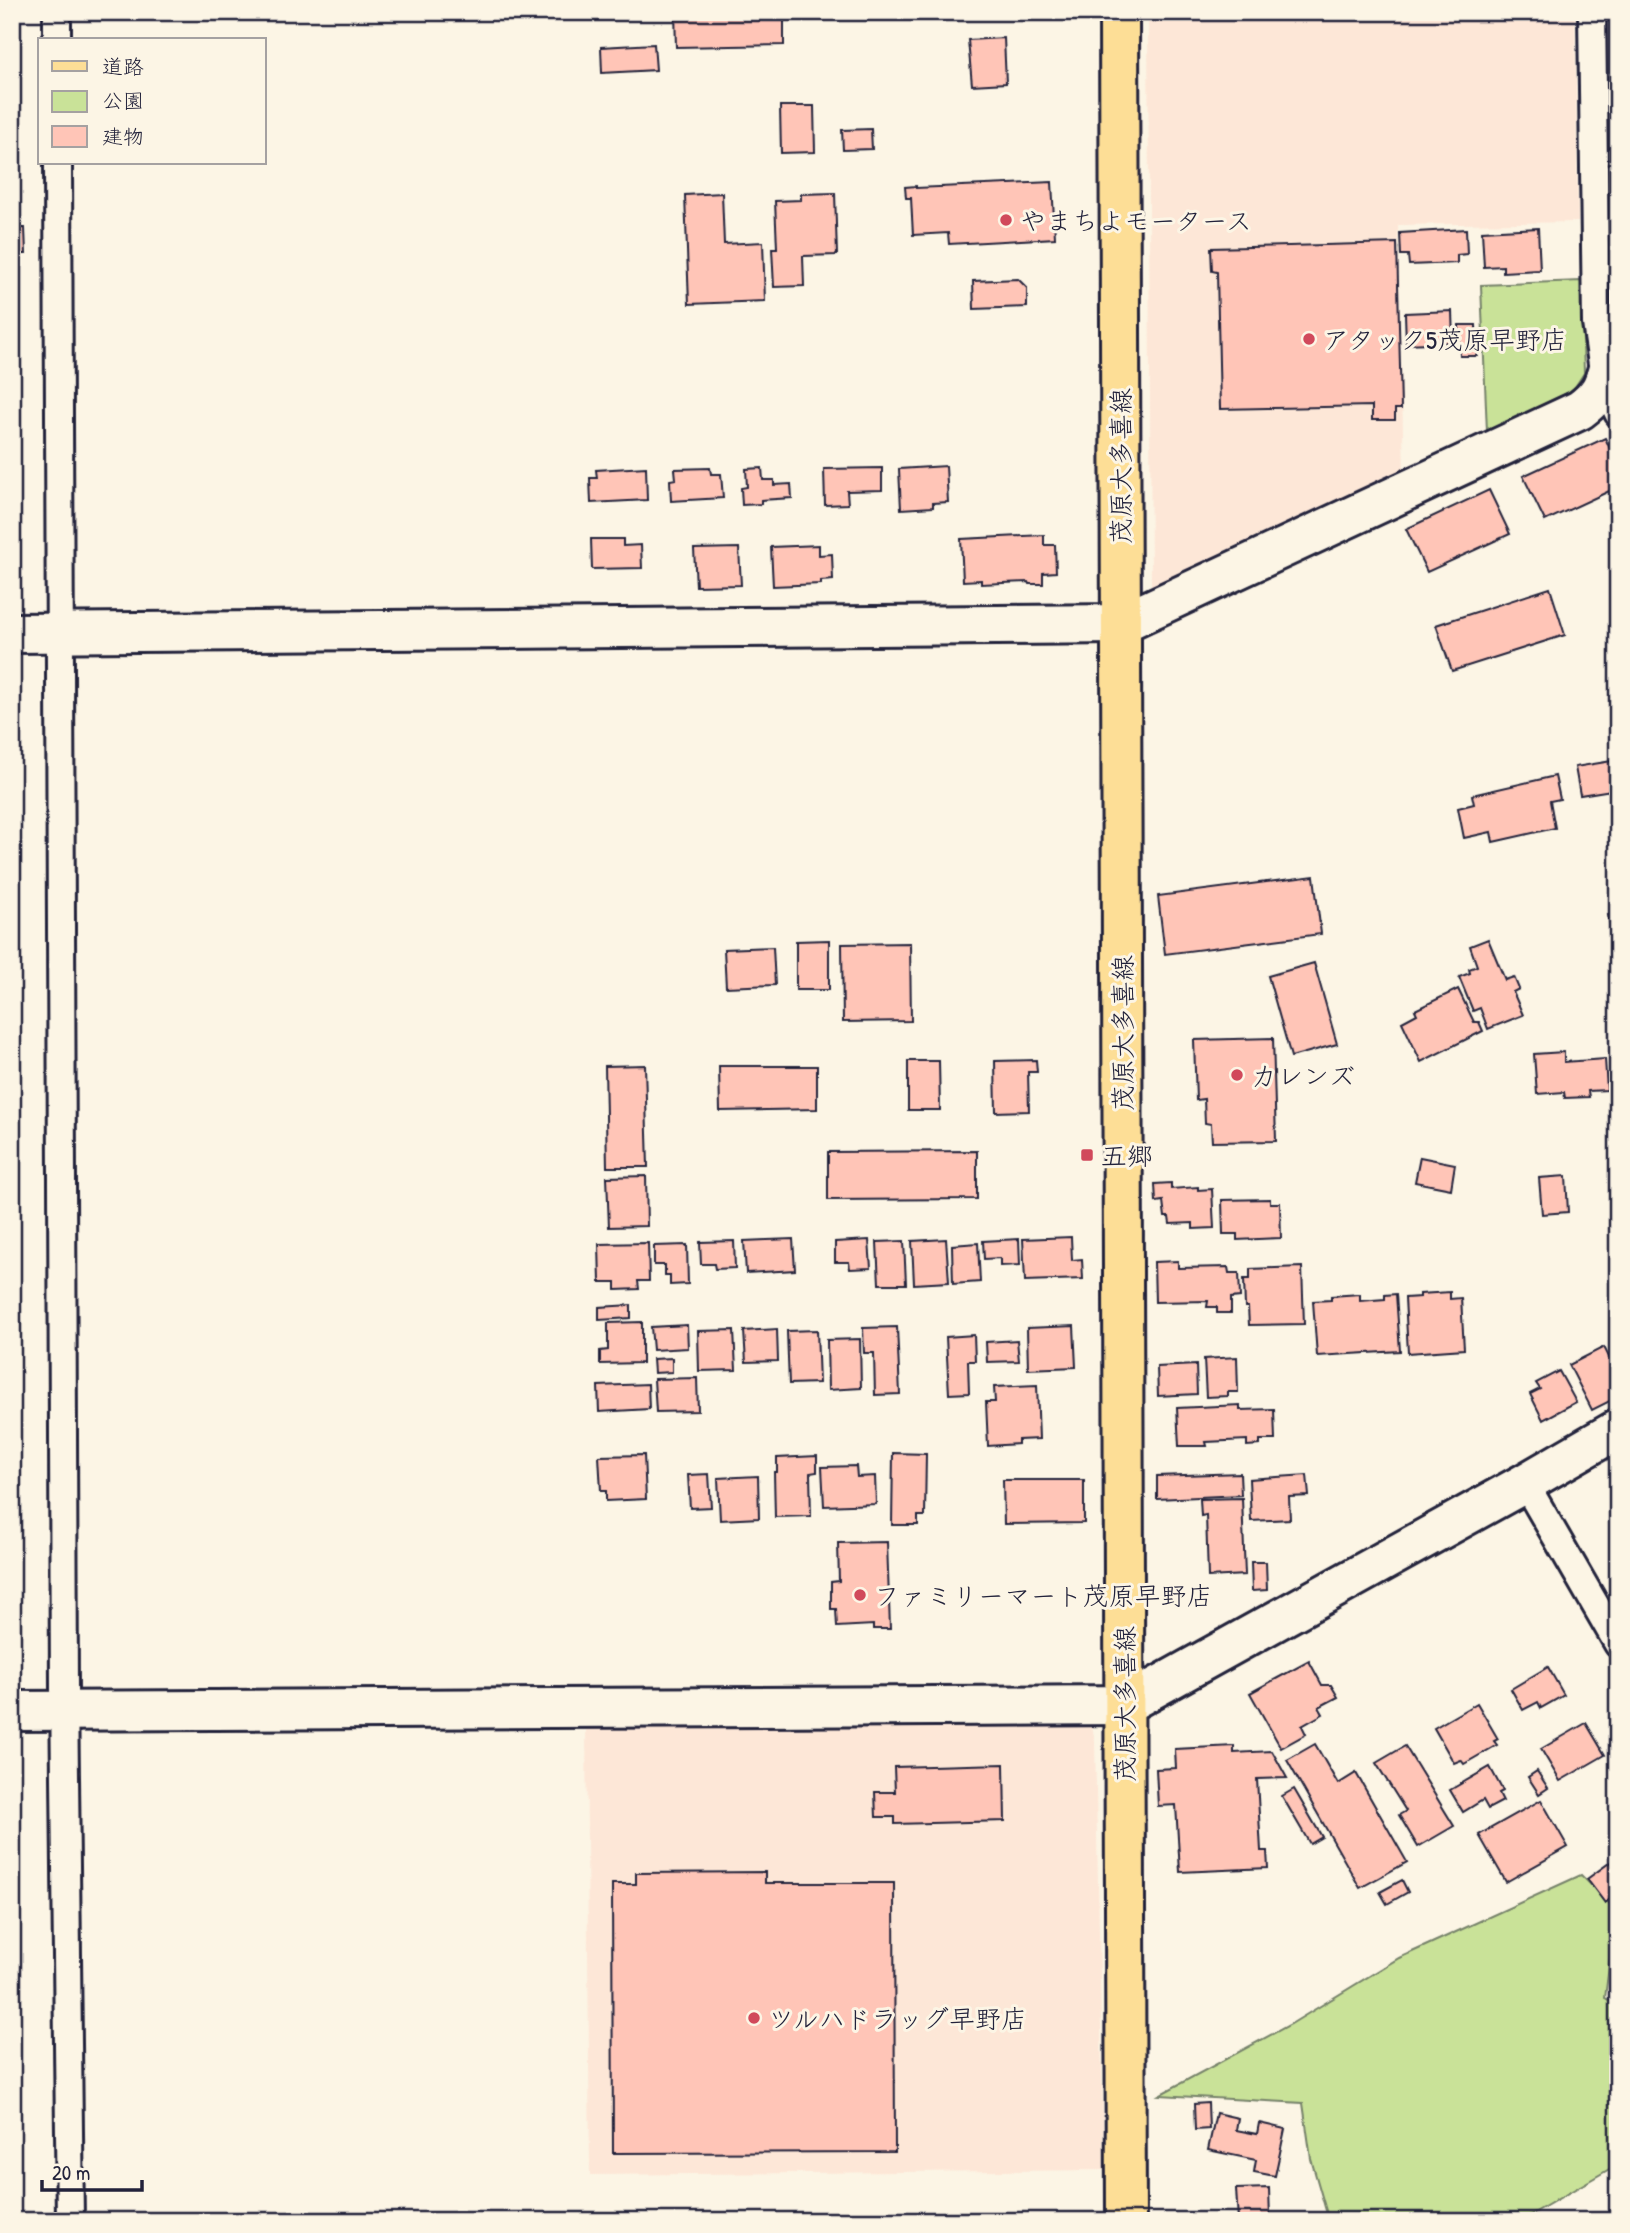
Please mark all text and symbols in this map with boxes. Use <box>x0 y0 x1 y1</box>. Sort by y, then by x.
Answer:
legend <box>38 38 266 164</box>
text: 道路 <box>102 52 144 81</box>
text: 公園 <box>102 86 144 115</box>
text: 建物 <box>102 122 144 151</box>
place label: やまちよモータース <box>1020 203 1252 238</box>
marker: やまちよモータース <box>998 212 1014 228</box>
place label: アタック5茂原早野店 <box>1323 322 1567 357</box>
marker: アタック5茂原早野店 <box>1301 331 1317 347</box>
street label: 茂原大多喜線 <box>1103 388 1138 544</box>
street label: 茂原大多喜線 <box>1105 955 1140 1111</box>
place label: カレンズ <box>1251 1058 1355 1093</box>
marker: カレンズ <box>1229 1067 1245 1083</box>
place label: 五郷 <box>1101 1138 1153 1173</box>
marker: 五郷 <box>1079 1147 1095 1163</box>
place label: ファミリーマート茂原早野店 <box>874 1578 1213 1613</box>
marker: ファミリーマート茂原早野店 <box>852 1587 868 1603</box>
street label: 茂原大多喜線 <box>1107 1626 1142 1782</box>
place label: ツルハドラッグ早野店 <box>768 2001 1027 2036</box>
marker: ツルハドラッグ早野店 <box>746 2010 762 2026</box>
scale bar <box>42 2149 142 2193</box>
text: 20 m <box>52 2158 90 2187</box>

